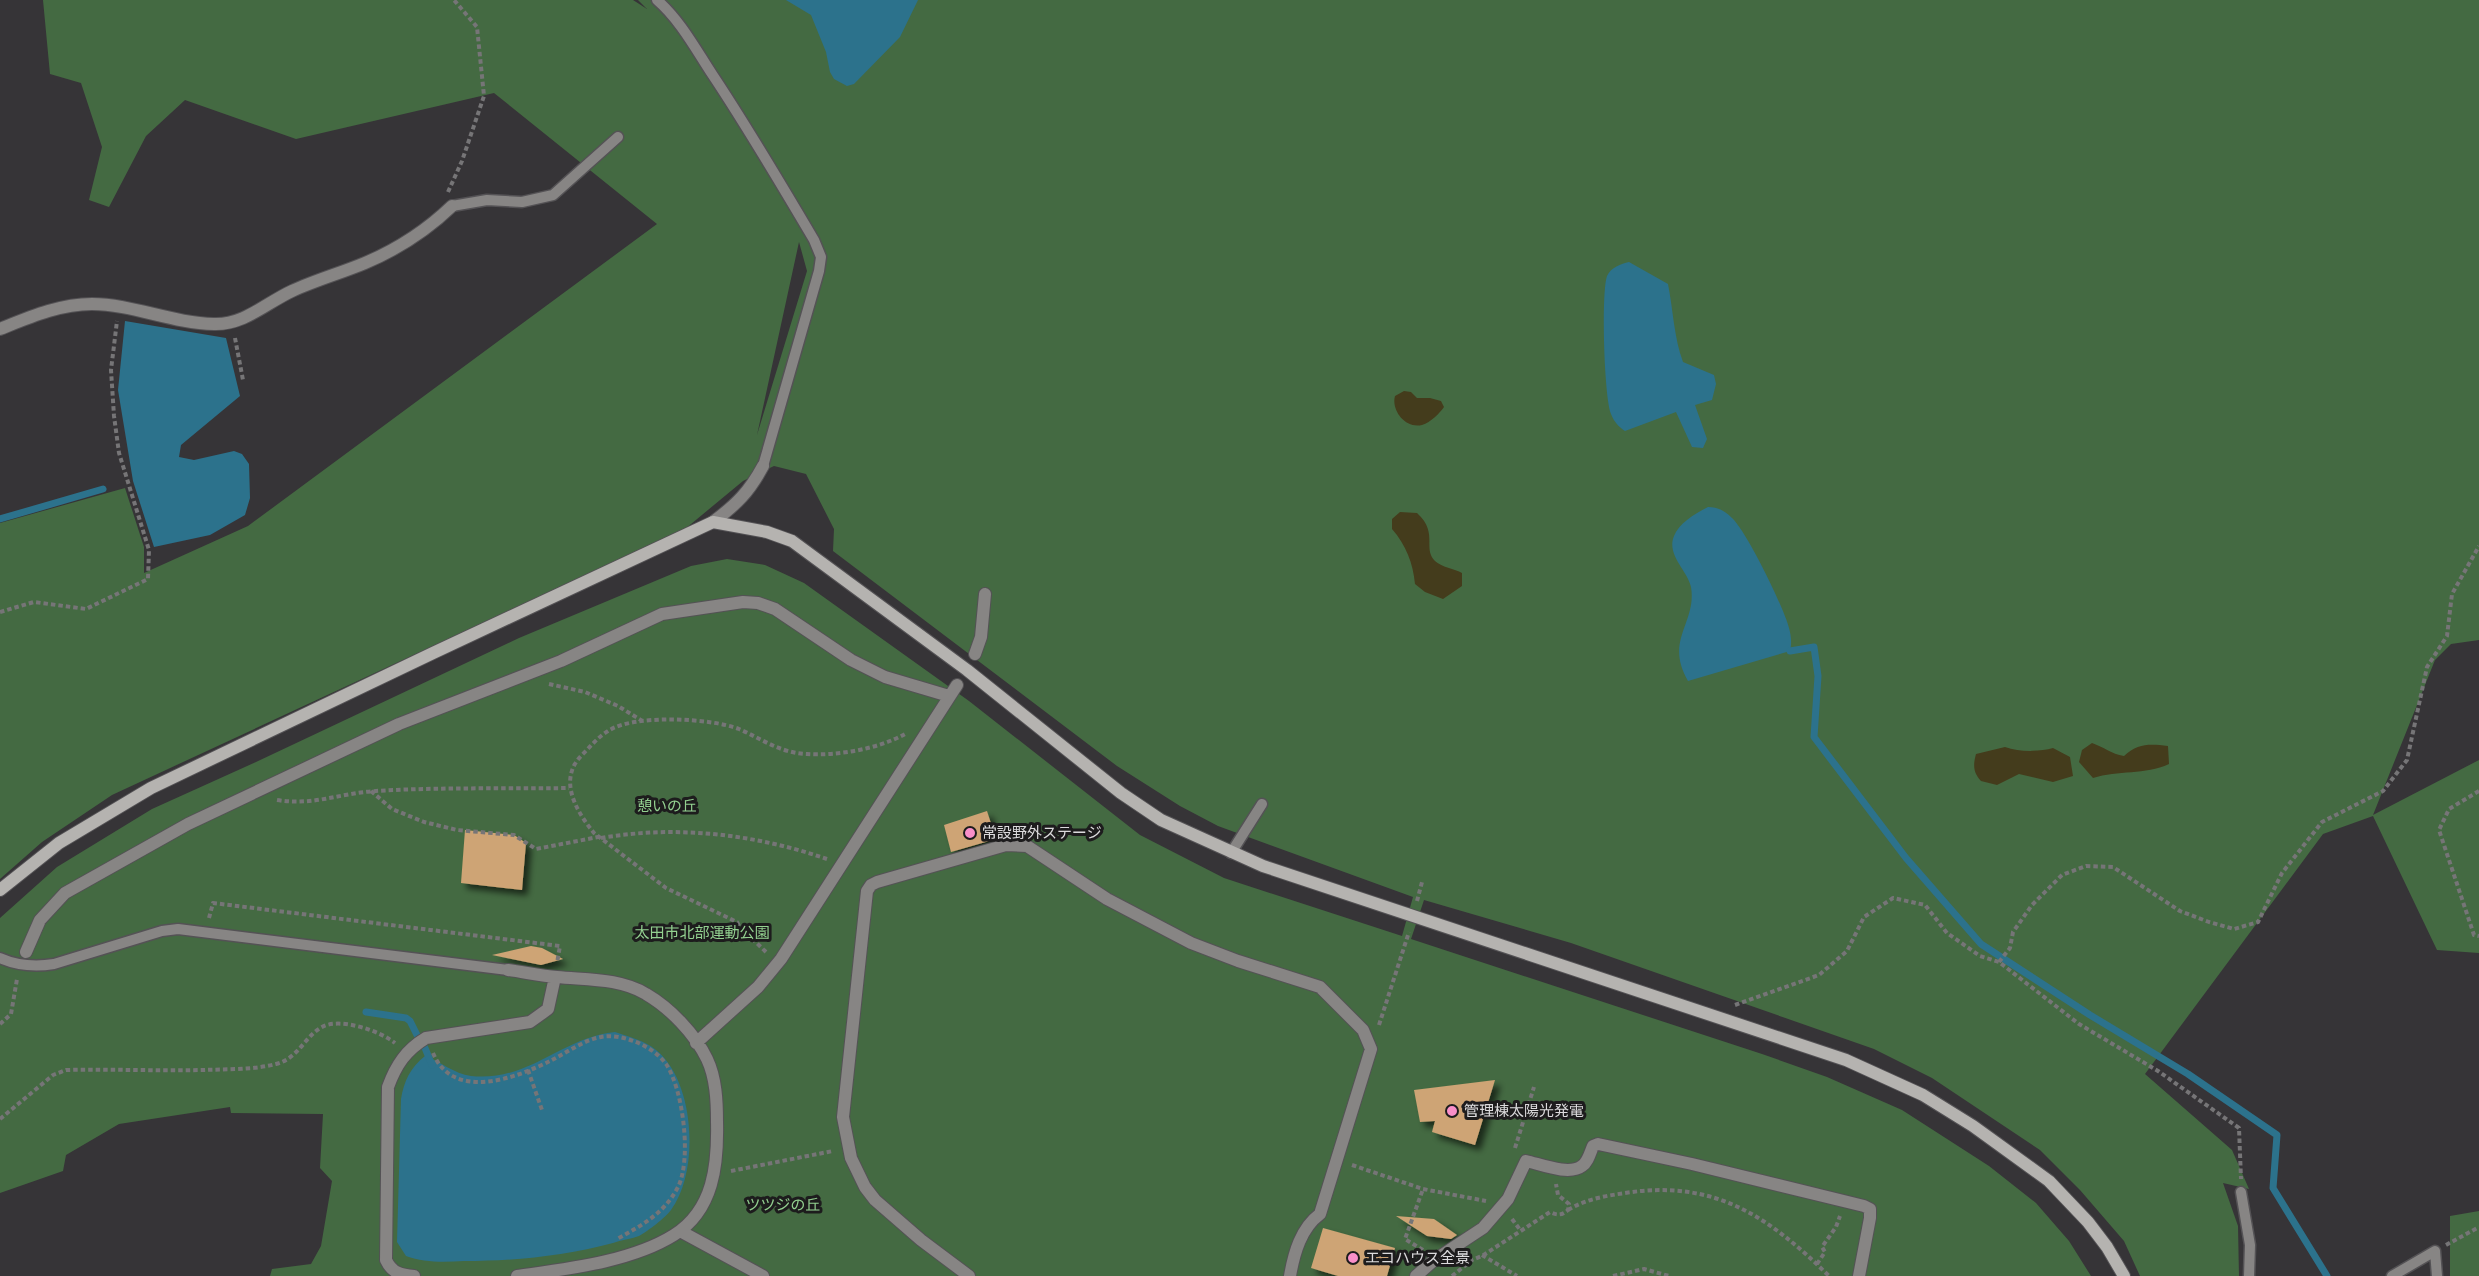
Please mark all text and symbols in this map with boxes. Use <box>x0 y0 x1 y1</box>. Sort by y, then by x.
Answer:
park label: 憩いの丘 <box>637 796 697 817</box>
place label: 常設野外ステージ <box>982 823 1102 844</box>
marker: 常設野外ステージ <box>963 826 977 840</box>
park label: 太田市北部運動公園 <box>634 923 770 944</box>
place label: 管理棟太陽光発電 <box>1464 1101 1584 1122</box>
marker: 管理棟太陽光発電 <box>1445 1104 1459 1118</box>
park label: ツツジの丘 <box>745 1195 821 1216</box>
place label: エコハウス全景 <box>1365 1248 1470 1269</box>
marker: エコハウス全景 <box>1346 1251 1360 1265</box>

